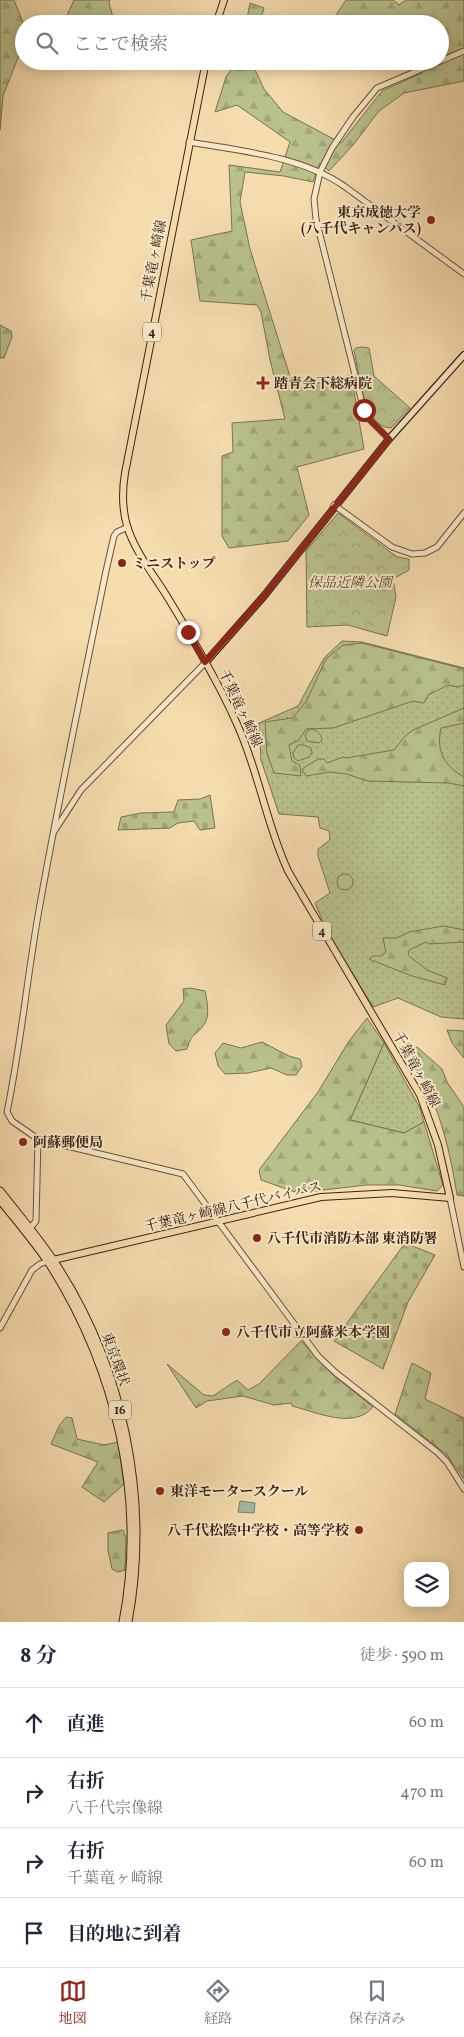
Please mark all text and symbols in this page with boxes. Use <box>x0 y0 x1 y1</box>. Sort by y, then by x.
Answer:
search box <box>15 15 449 70</box>
icon: search <box>33 29 61 57</box>
text: ここで検索 <box>73 32 168 58</box>
place label: 東京成徳大学 (八千代キャンパス) <box>301 204 421 239</box>
marker: 東京成徳大学 (八千代キャンパス) <box>425 214 437 226</box>
street label: 千葉竜ヶ崎線 <box>137 218 172 304</box>
road number: 4 <box>143 322 161 342</box>
place label: 踏青会下総病院 <box>274 375 372 394</box>
marker: 踏青会下総病院 <box>256 376 270 390</box>
route start <box>353 399 376 422</box>
place label: ミニストップ <box>132 555 216 574</box>
marker: ミニストップ <box>116 557 128 569</box>
park label: 保品近隣公園 <box>308 574 394 593</box>
route end <box>177 621 200 644</box>
street label: 千葉竜ヶ崎線 <box>213 667 266 751</box>
road number: 4 <box>313 921 331 940</box>
street label: 千葉竜ヶ崎線 <box>388 1028 444 1111</box>
place label: 阿蘇郵便局 <box>33 1134 103 1153</box>
marker: 阿蘇郵便局 <box>17 1136 29 1148</box>
street label: 千葉竜ヶ崎線八千代バイパス <box>143 1178 324 1237</box>
place label: 八千代市消防本部 東消防署 <box>267 1230 438 1249</box>
marker: 八千代市消防本部 東消防署 <box>251 1232 263 1244</box>
place label: 八千代市立阿蘇米本学園 <box>236 1324 390 1343</box>
marker: 八千代市立阿蘇米本学園 <box>220 1326 232 1338</box>
street label: 東京環状 <box>96 1330 133 1389</box>
road number: 16 <box>109 1400 131 1420</box>
place label: 東洋モータースクール <box>170 1483 308 1502</box>
marker: 東洋モータースクール <box>154 1485 166 1497</box>
place label: 八千代松陰中学校・高等学校 <box>167 1522 349 1541</box>
marker: 八千代松陰中学校・高等学校 <box>353 1524 365 1536</box>
map controls <box>404 1562 449 1607</box>
button: layers <box>404 1562 449 1607</box>
text: 8 分 <box>20 1642 57 1671</box>
text: 徒歩 · 590 m <box>359 1645 444 1667</box>
icon: ahead <box>20 1709 48 1737</box>
text: 直進 <box>67 1712 105 1738</box>
text: 60 m <box>409 1712 444 1734</box>
text: 右折 <box>67 1769 105 1795</box>
icon: right <box>20 1779 48 1807</box>
text: 470 m <box>400 1782 444 1804</box>
text: 八千代宗像線 <box>67 1798 163 1820</box>
text: 右折 <box>67 1839 105 1865</box>
icon: right <box>20 1849 48 1877</box>
text: 60 m <box>409 1852 444 1874</box>
text: 千葉竜ヶ崎線 <box>67 1868 163 1890</box>
icon: arrive <box>20 1919 48 1947</box>
text: 目的地に到着 <box>67 1922 181 1948</box>
tab: 地図 <box>59 1977 87 2029</box>
tab: 経路 <box>204 1977 232 2029</box>
tab: 保存済み <box>349 1977 405 2029</box>

